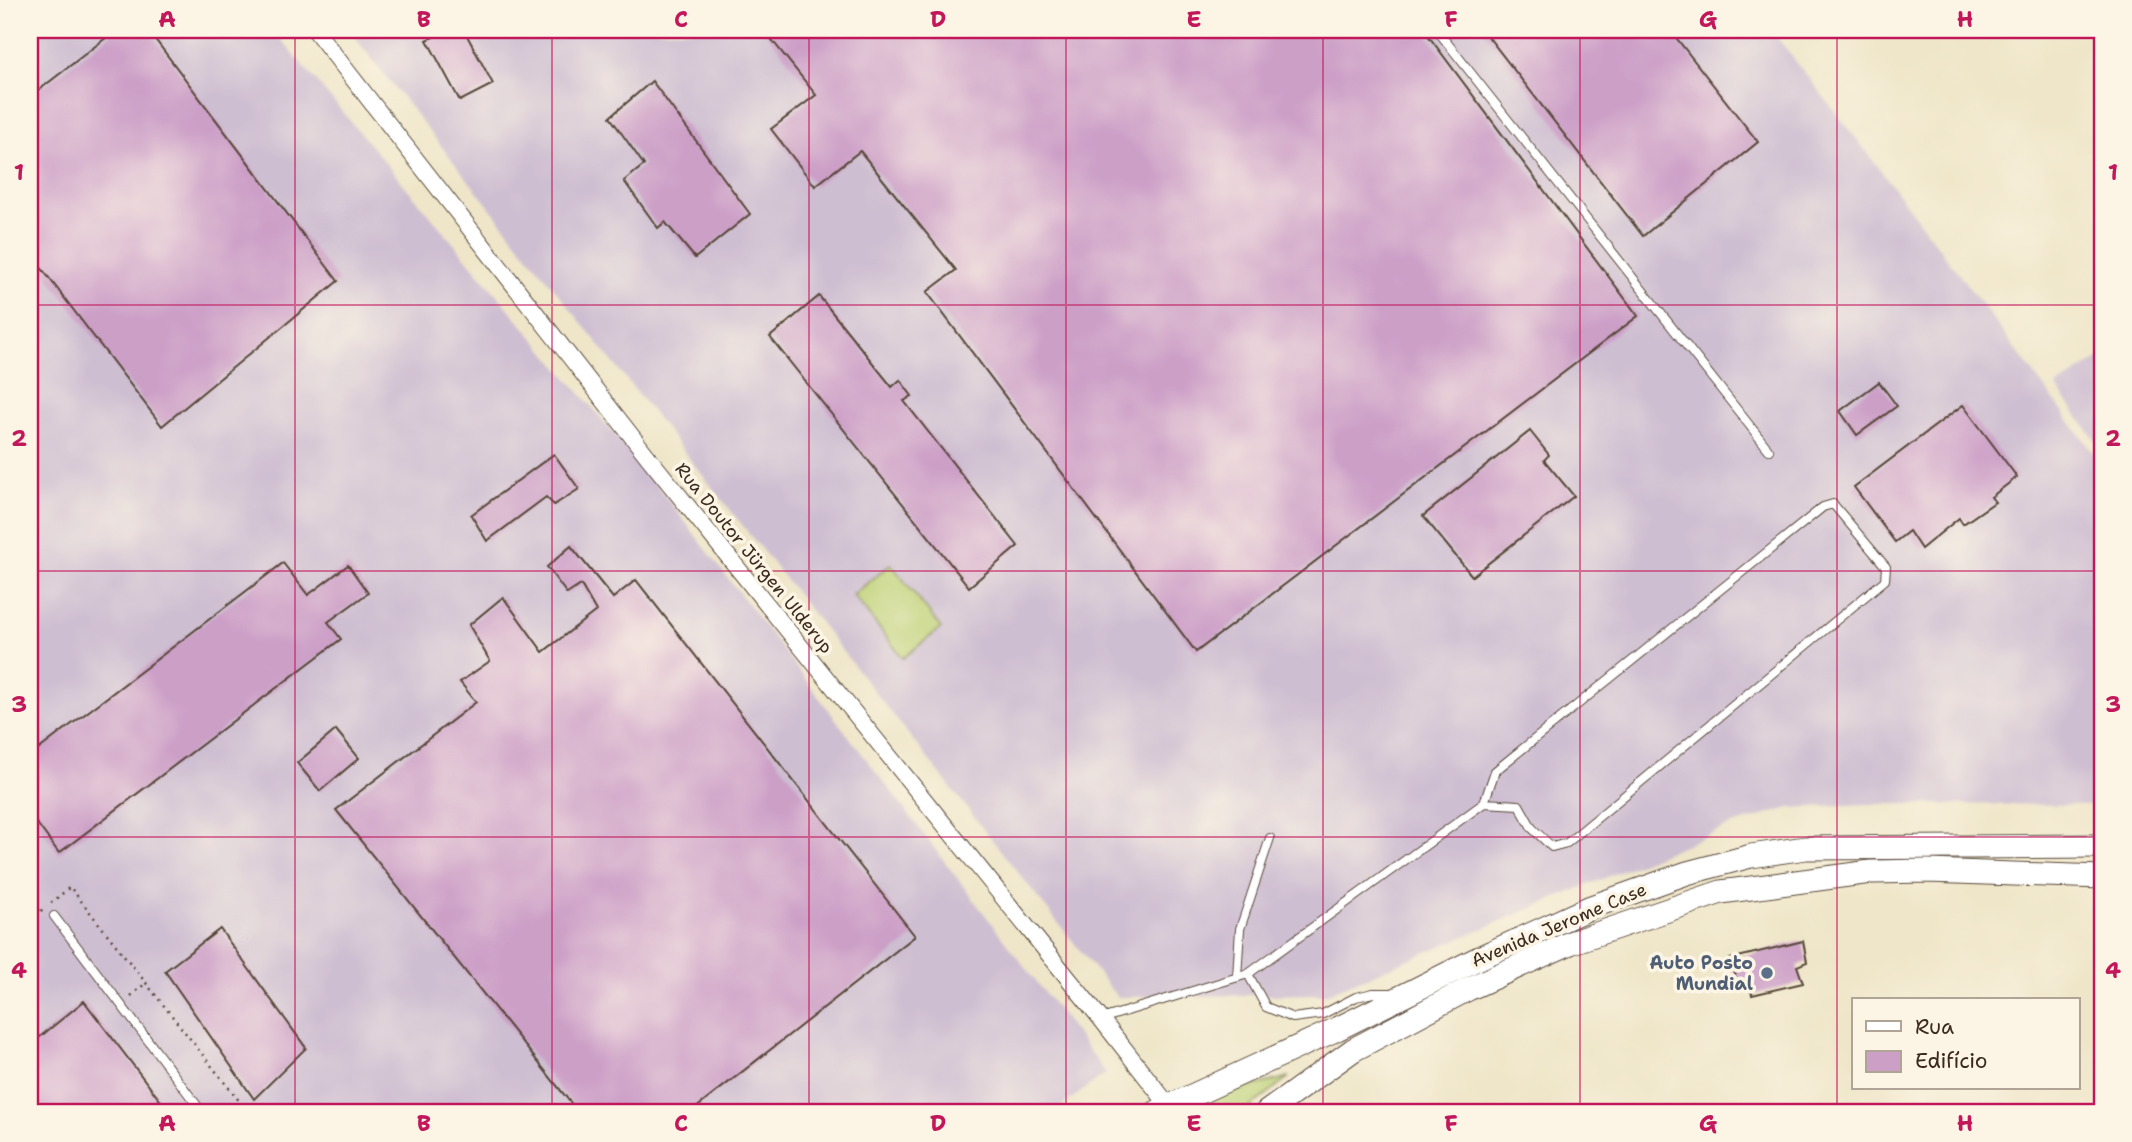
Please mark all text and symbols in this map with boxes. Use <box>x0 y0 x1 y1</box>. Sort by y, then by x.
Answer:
text: A <box>158 4 176 34</box>
text: B <box>417 4 431 34</box>
text: C <box>674 4 688 34</box>
text: D <box>930 4 946 34</box>
text: E <box>1186 4 1202 34</box>
text: F <box>1444 4 1458 34</box>
text: G <box>1699 4 1718 34</box>
text: H <box>1957 4 1973 34</box>
text: 1 <box>14 157 24 187</box>
text: 1 <box>2108 157 2118 187</box>
text: 2 <box>11 423 27 453</box>
text: 2 <box>2105 423 2121 453</box>
street label: Rua Doutor Jürgen Ulderup <box>670 458 838 658</box>
text: 3 <box>11 689 27 719</box>
text: 3 <box>2105 689 2121 719</box>
street label: Avenida Jerome Case <box>1468 877 1650 973</box>
place label: Auto Posto Mundial <box>1649 951 1753 996</box>
text: 4 <box>11 955 27 985</box>
text: 4 <box>2105 955 2121 985</box>
marker: Auto Posto Mundial <box>1759 965 1775 981</box>
legend <box>1852 998 2080 1090</box>
text: Rua <box>1915 1013 1954 1041</box>
text: Edifício <box>1915 1047 1987 1075</box>
text: A <box>158 1108 176 1138</box>
text: B <box>417 1108 431 1138</box>
text: C <box>674 1108 688 1138</box>
text: D <box>930 1108 946 1138</box>
text: E <box>1186 1108 1202 1138</box>
text: F <box>1444 1108 1458 1138</box>
text: G <box>1699 1108 1718 1138</box>
text: H <box>1957 1108 1973 1138</box>

